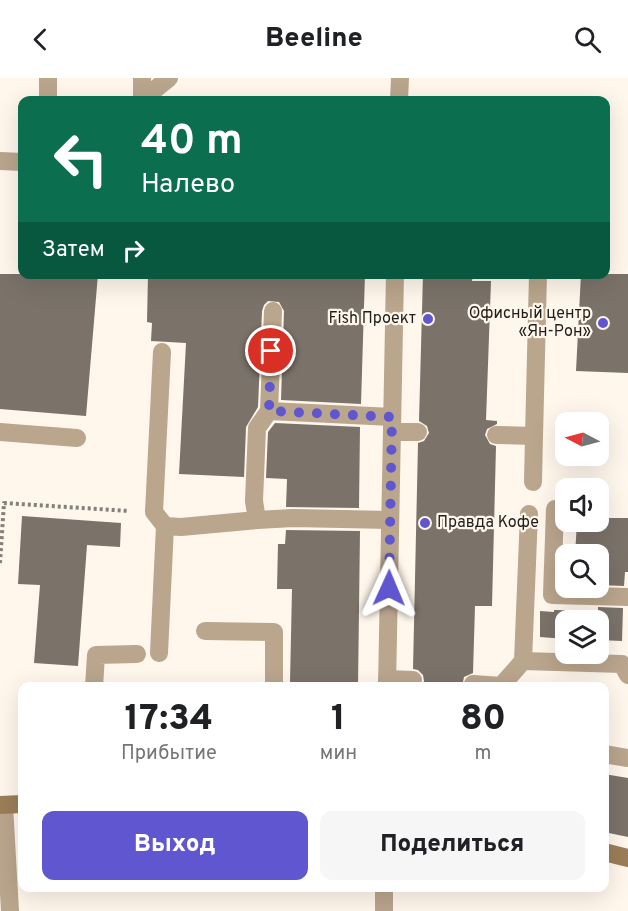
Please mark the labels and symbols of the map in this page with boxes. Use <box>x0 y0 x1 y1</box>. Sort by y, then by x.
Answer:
place label: Офисный центр «Ян-Рон» <box>469 304 591 342</box>
place label: Fish Проект <box>328 309 416 329</box>
marker: Fish Проект <box>421 312 435 326</box>
marker: Офисный центр «Ян-Рон» <box>596 316 610 330</box>
pin <box>245 325 296 376</box>
north arrow <box>555 412 609 466</box>
place label: Правда Кофе <box>437 513 539 533</box>
marker: Правда Кофе <box>418 516 432 530</box>
position arrow <box>357 556 421 620</box>

